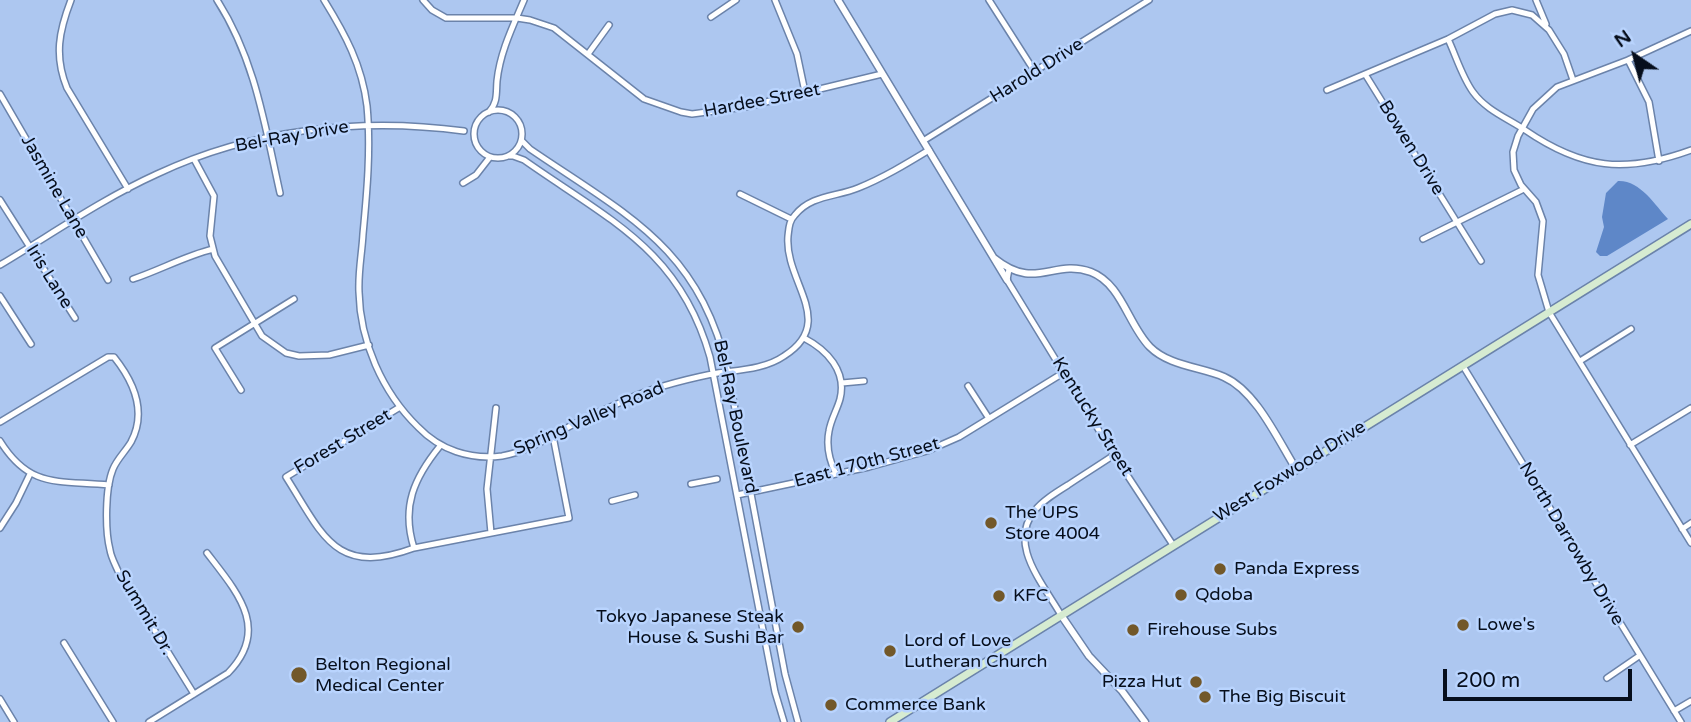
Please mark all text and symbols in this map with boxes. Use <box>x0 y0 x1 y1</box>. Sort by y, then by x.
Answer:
north arrow <box>1600 21 1670 91</box>
text: N <box>1610 25 1636 52</box>
street label: Harold Drive <box>986 34 1088 108</box>
street label: Hardee Street <box>702 79 822 123</box>
street label: Bowen Drive <box>1373 97 1449 199</box>
street label: Bel-Ray Drive <box>234 116 350 158</box>
street label: Jasmine Lane <box>16 132 92 242</box>
street label: Iris Lane <box>21 241 77 313</box>
street label: Bel-Ray Boulevard <box>708 338 762 496</box>
street label: Kentucky Street <box>1047 354 1137 480</box>
street label: Spring Valley Road <box>511 378 667 460</box>
street label: Forest Street <box>290 405 396 479</box>
street label: West Foxwood Drive <box>1210 416 1370 528</box>
street label: East 170th Street <box>792 433 942 493</box>
street label: North Darrowby Drive <box>1514 458 1628 630</box>
place label: The UPS Store 4004 <box>1005 502 1100 544</box>
marker: The UPS Store 4004 <box>983 515 999 531</box>
place label: Panda Express <box>1234 558 1360 580</box>
marker: Panda Express <box>1212 561 1228 577</box>
street label: Summit Dr. <box>110 567 178 659</box>
place label: Qdoba <box>1195 584 1253 606</box>
place label: KFC <box>1013 585 1048 607</box>
marker: Qdoba <box>1173 587 1189 603</box>
marker: KFC <box>991 588 1007 604</box>
place label: Tokyo Japanese Steak House & Sushi Bar <box>596 606 784 648</box>
place label: Lowe's <box>1477 614 1535 636</box>
marker: Lowe's <box>1455 617 1471 633</box>
marker: Tokyo Japanese Steak House & Sushi Bar <box>790 619 806 635</box>
place label: Firehouse Subs <box>1147 619 1277 641</box>
marker: Firehouse Subs <box>1125 622 1141 638</box>
place label: Lord of Love Lutheran Church <box>904 630 1048 672</box>
marker: Lord of Love Lutheran Church <box>882 643 898 659</box>
place label: Belton Regional Medical Center <box>315 654 451 696</box>
scale bar <box>1446 656 1635 700</box>
marker: Belton Regional Medical Center <box>289 665 309 685</box>
text: 200 m <box>1456 668 1520 693</box>
place label: Pizza Hut <box>1102 671 1182 693</box>
marker: Pizza Hut <box>1188 674 1204 690</box>
place label: The Big Biscuit <box>1219 686 1346 708</box>
marker: The Big Biscuit <box>1197 689 1213 705</box>
place label: Commerce Bank <box>845 694 986 716</box>
marker: Commerce Bank <box>823 697 839 713</box>

